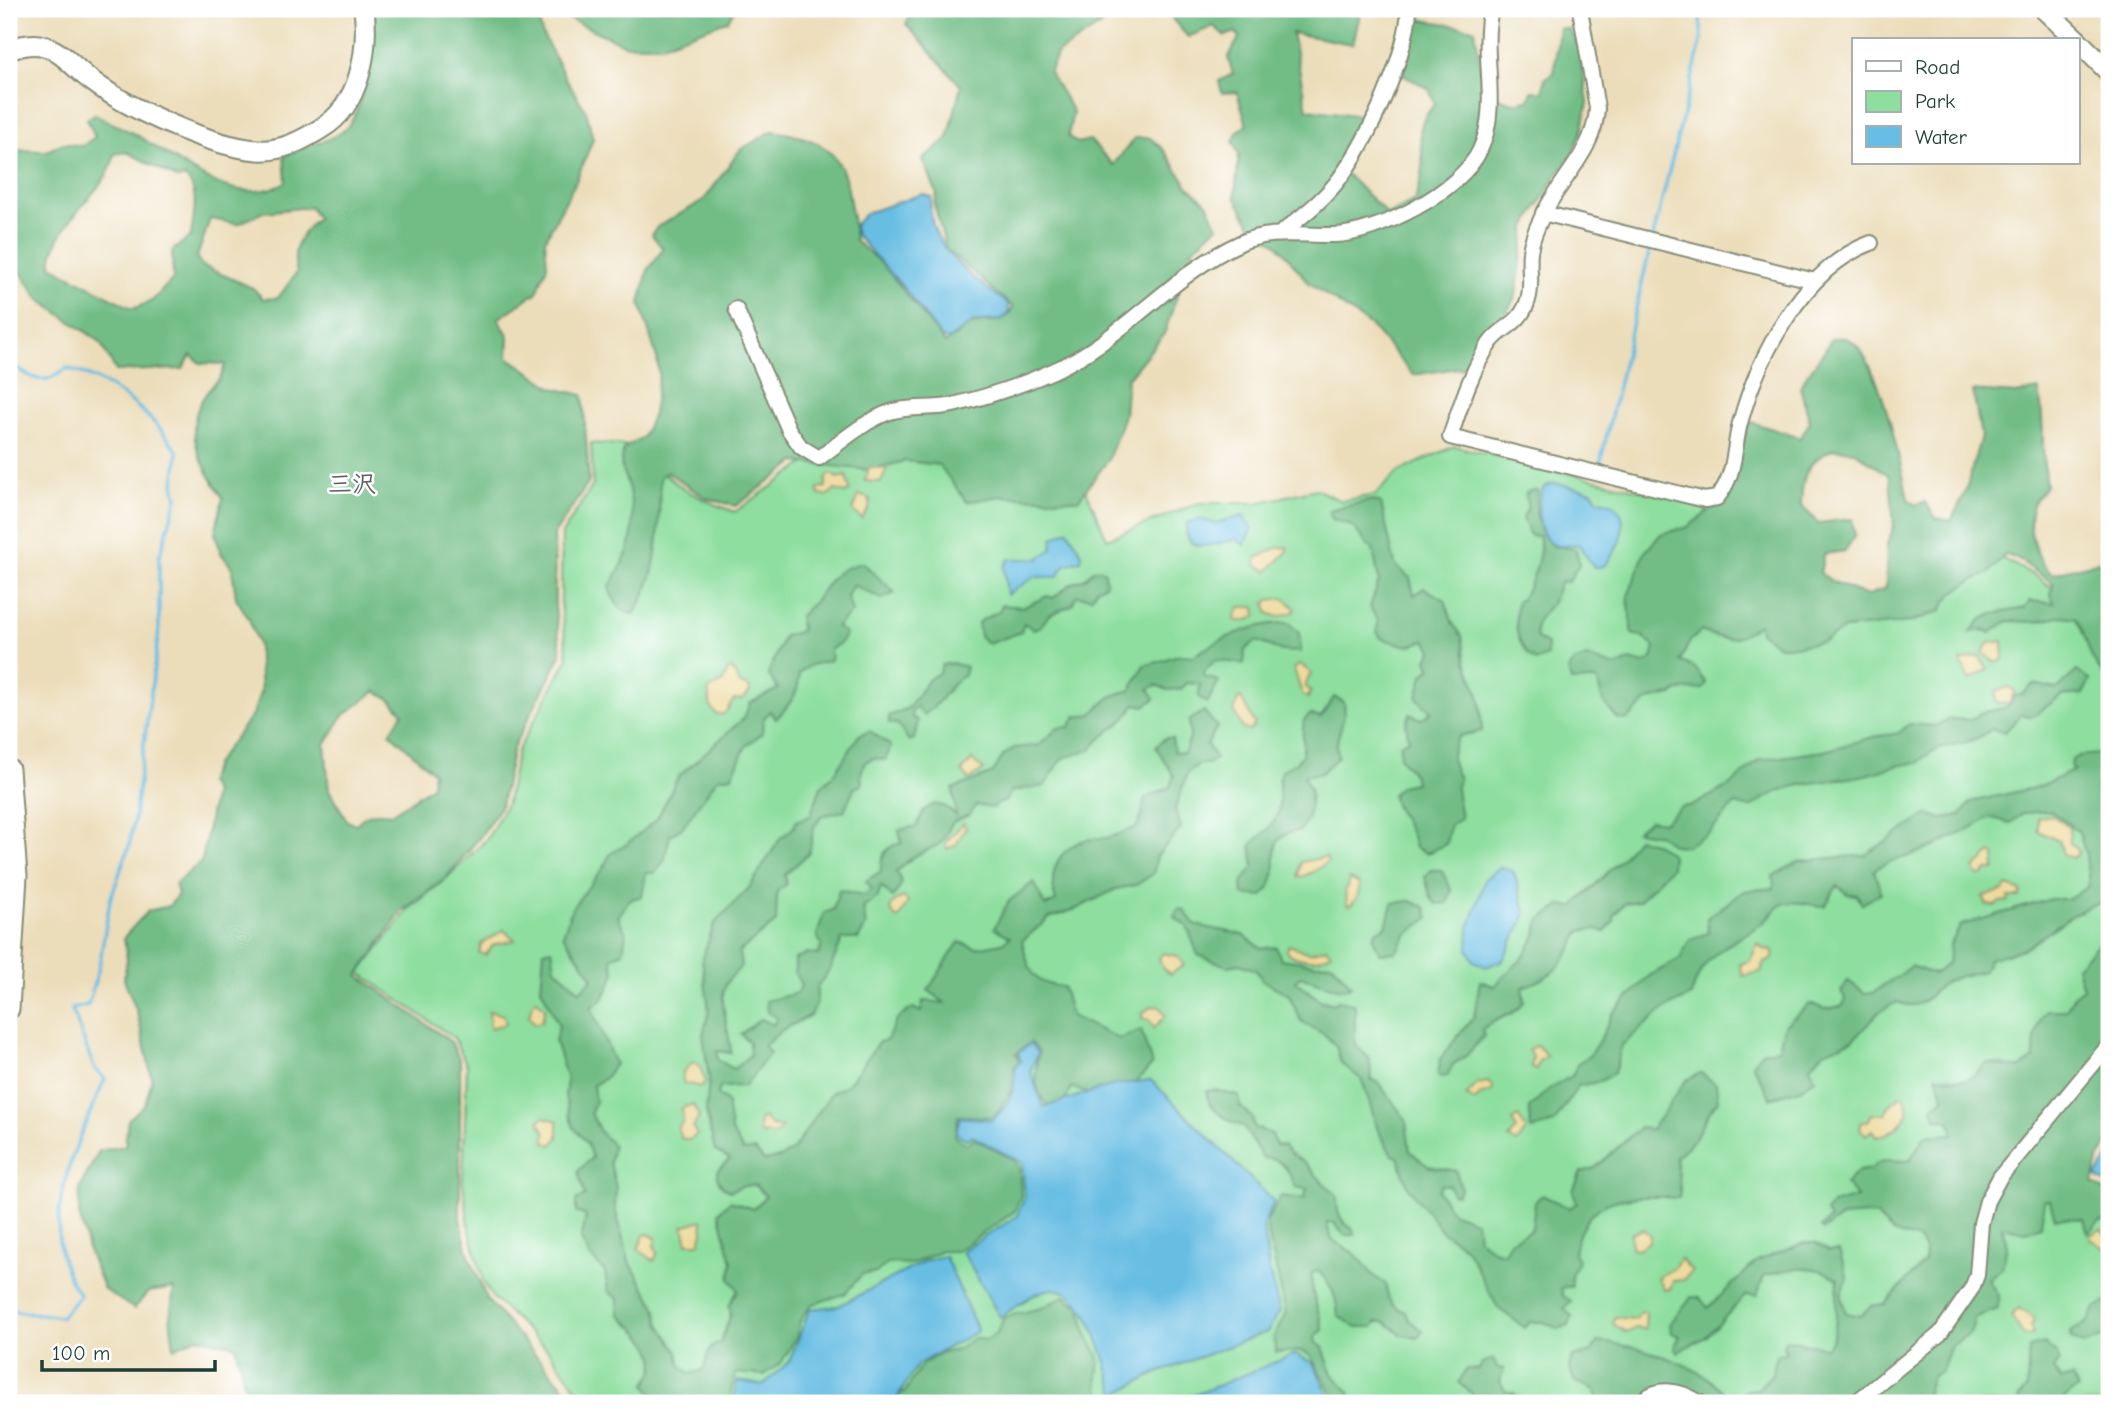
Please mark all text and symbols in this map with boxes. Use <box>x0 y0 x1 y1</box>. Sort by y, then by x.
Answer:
legend <box>1852 38 2080 164</box>
text: Road <box>1915 55 1960 79</box>
text: Park <box>1915 89 1955 113</box>
text: Water <box>1915 125 1968 149</box>
district label: 三沢 <box>328 470 376 498</box>
scale bar <box>42 1328 215 1372</box>
text: 100 m <box>52 1341 110 1365</box>

